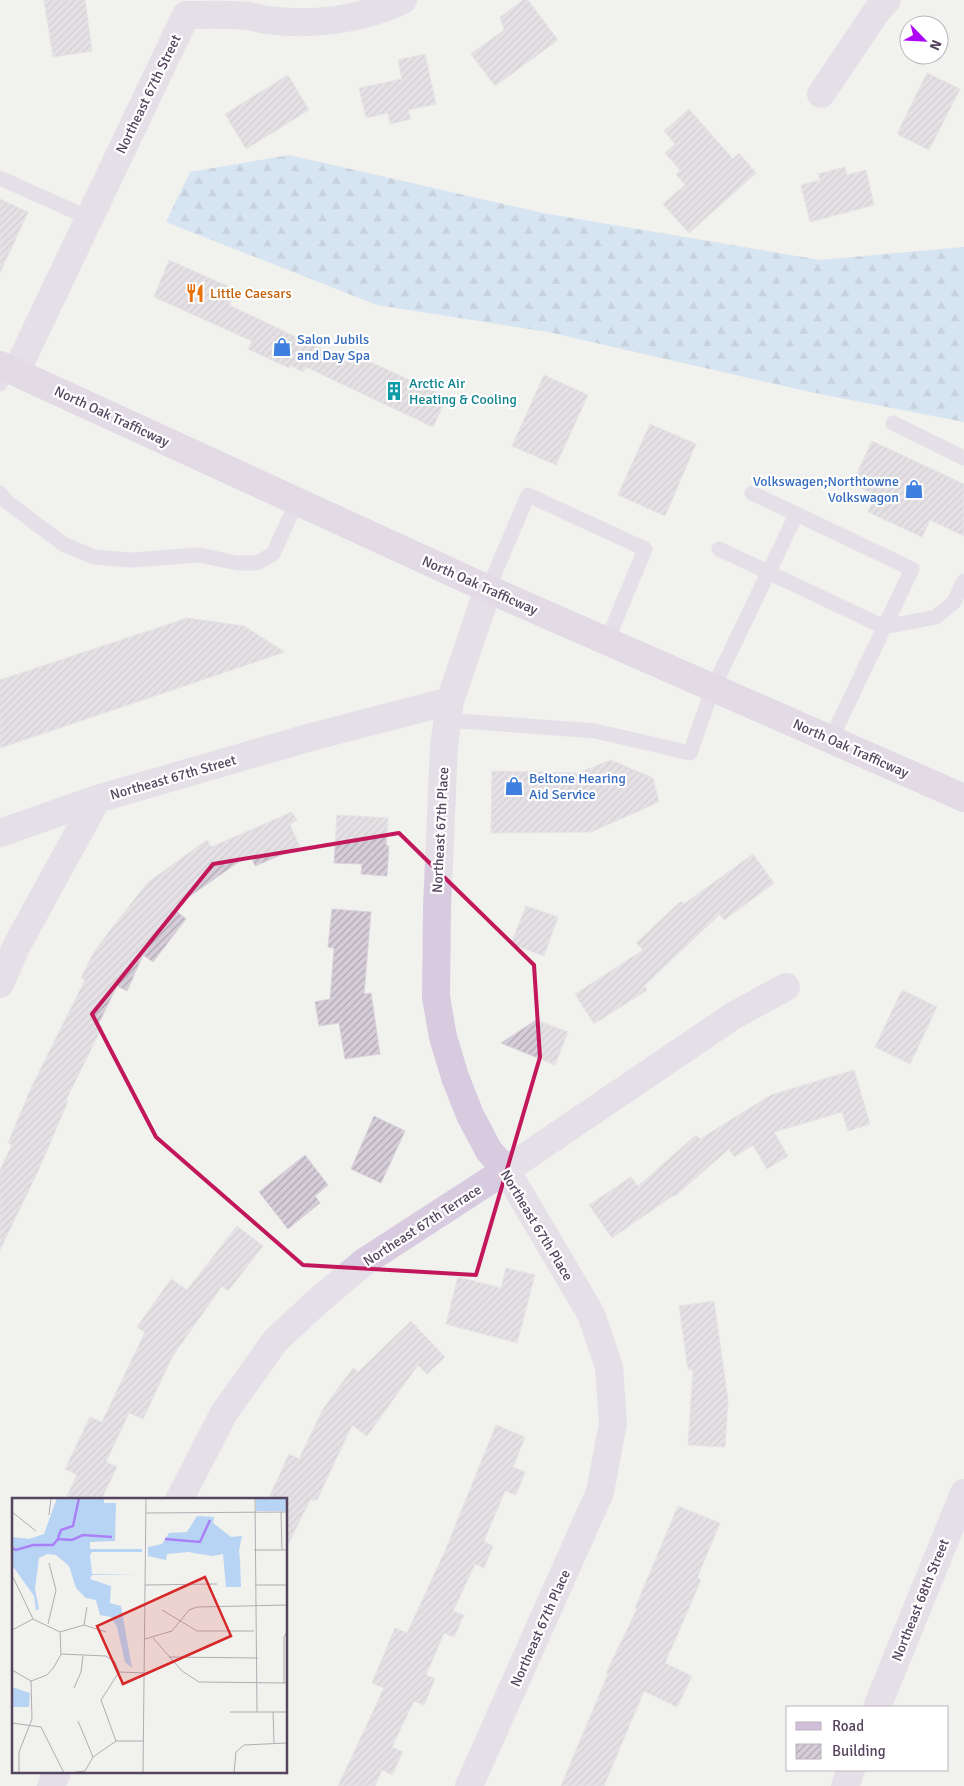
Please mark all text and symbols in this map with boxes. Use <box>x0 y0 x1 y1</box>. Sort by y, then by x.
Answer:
north arrow <box>899 15 949 65</box>
street label: Northeast 67th Street <box>112 32 185 156</box>
text: N <box>926 37 945 53</box>
restaurant icon: Little Caesars <box>184 282 206 304</box>
place label: Little Caesars <box>210 285 292 302</box>
place label: Salon Jubils and Day Spa <box>297 331 370 364</box>
shop icon: Salon Jubils and Day Spa <box>271 336 293 358</box>
place label: Arctic Air Heating & Cooling <box>409 375 517 408</box>
building icon: Arctic Air Heating & Cooling <box>383 380 405 402</box>
street label: North Oak Trafficway <box>52 382 172 451</box>
place label: Volkswagen;Northtowne Volkswagon <box>753 473 899 506</box>
shop icon: Volkswagen;Northtowne Volkswagon <box>903 478 925 500</box>
street label: North Oak Trafficway <box>419 552 541 619</box>
street label: North Oak Trafficway <box>790 715 912 782</box>
street label: Northeast 67th Street <box>108 751 238 804</box>
street label: Northeast 67th Place <box>429 766 452 894</box>
place label: Beltone Hearing Aid Service <box>529 770 626 803</box>
shop icon: Beltone Hearing Aid Service <box>503 775 525 797</box>
street label: Northeast 67th Place <box>497 1167 576 1284</box>
street label: Northeast 67th Terrace <box>360 1181 484 1270</box>
inset map <box>12 1498 288 1774</box>
street label: Northeast 68th Street <box>888 1537 953 1664</box>
street label: Northeast 67th Place <box>507 1567 574 1689</box>
legend <box>786 1706 949 1771</box>
text: Road <box>832 1717 864 1735</box>
text: Building <box>832 1742 886 1760</box>

